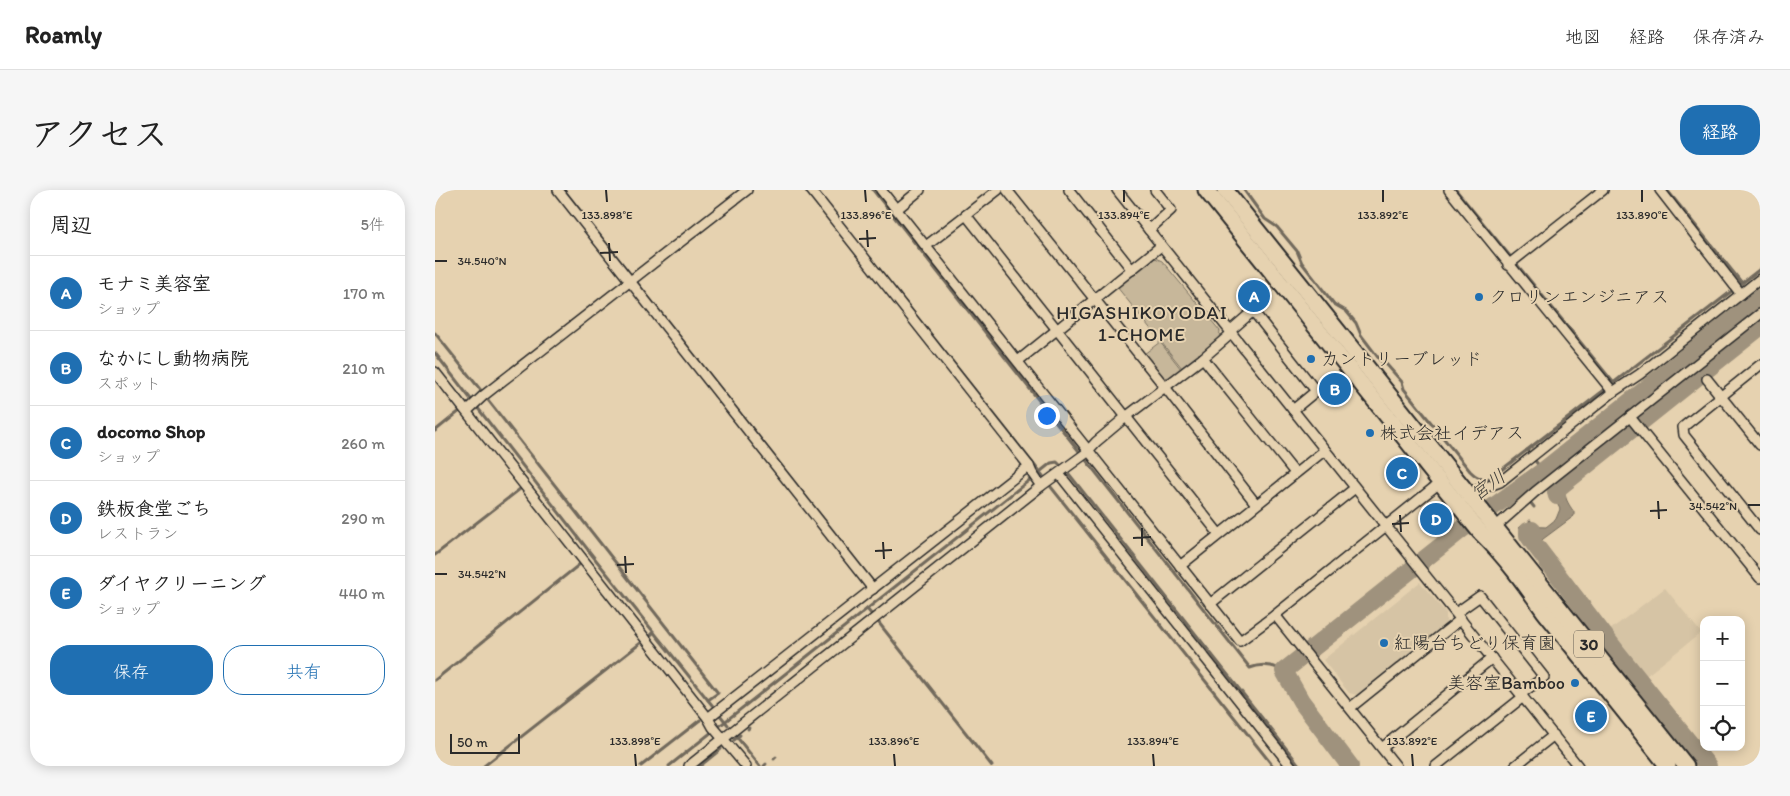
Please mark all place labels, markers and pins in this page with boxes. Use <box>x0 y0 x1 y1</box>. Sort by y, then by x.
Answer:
pin: A <box>1238 277 1270 315</box>
place label: クロリンエンジニアス <box>1489 286 1669 308</box>
marker: クロリンエンジニアス <box>1473 291 1485 303</box>
place label: カントリーブレッド <box>1321 348 1482 370</box>
marker: カントリーブレッド <box>1305 353 1317 365</box>
pin: B <box>1319 370 1351 408</box>
place label: 株式会社イデアス <box>1380 422 1524 444</box>
marker: 株式会社イデアス <box>1364 427 1376 439</box>
pin: C <box>1386 454 1418 492</box>
pin: D <box>1420 500 1452 538</box>
place label: 紅陽台ちどり保育園 <box>1394 632 1556 654</box>
marker: 紅陽台ちどり保育園 <box>1378 637 1390 649</box>
place label: 美容室Bamboo <box>1447 672 1565 694</box>
marker: 美容室Bamboo <box>1569 677 1581 689</box>
pin: E <box>1575 697 1607 735</box>

